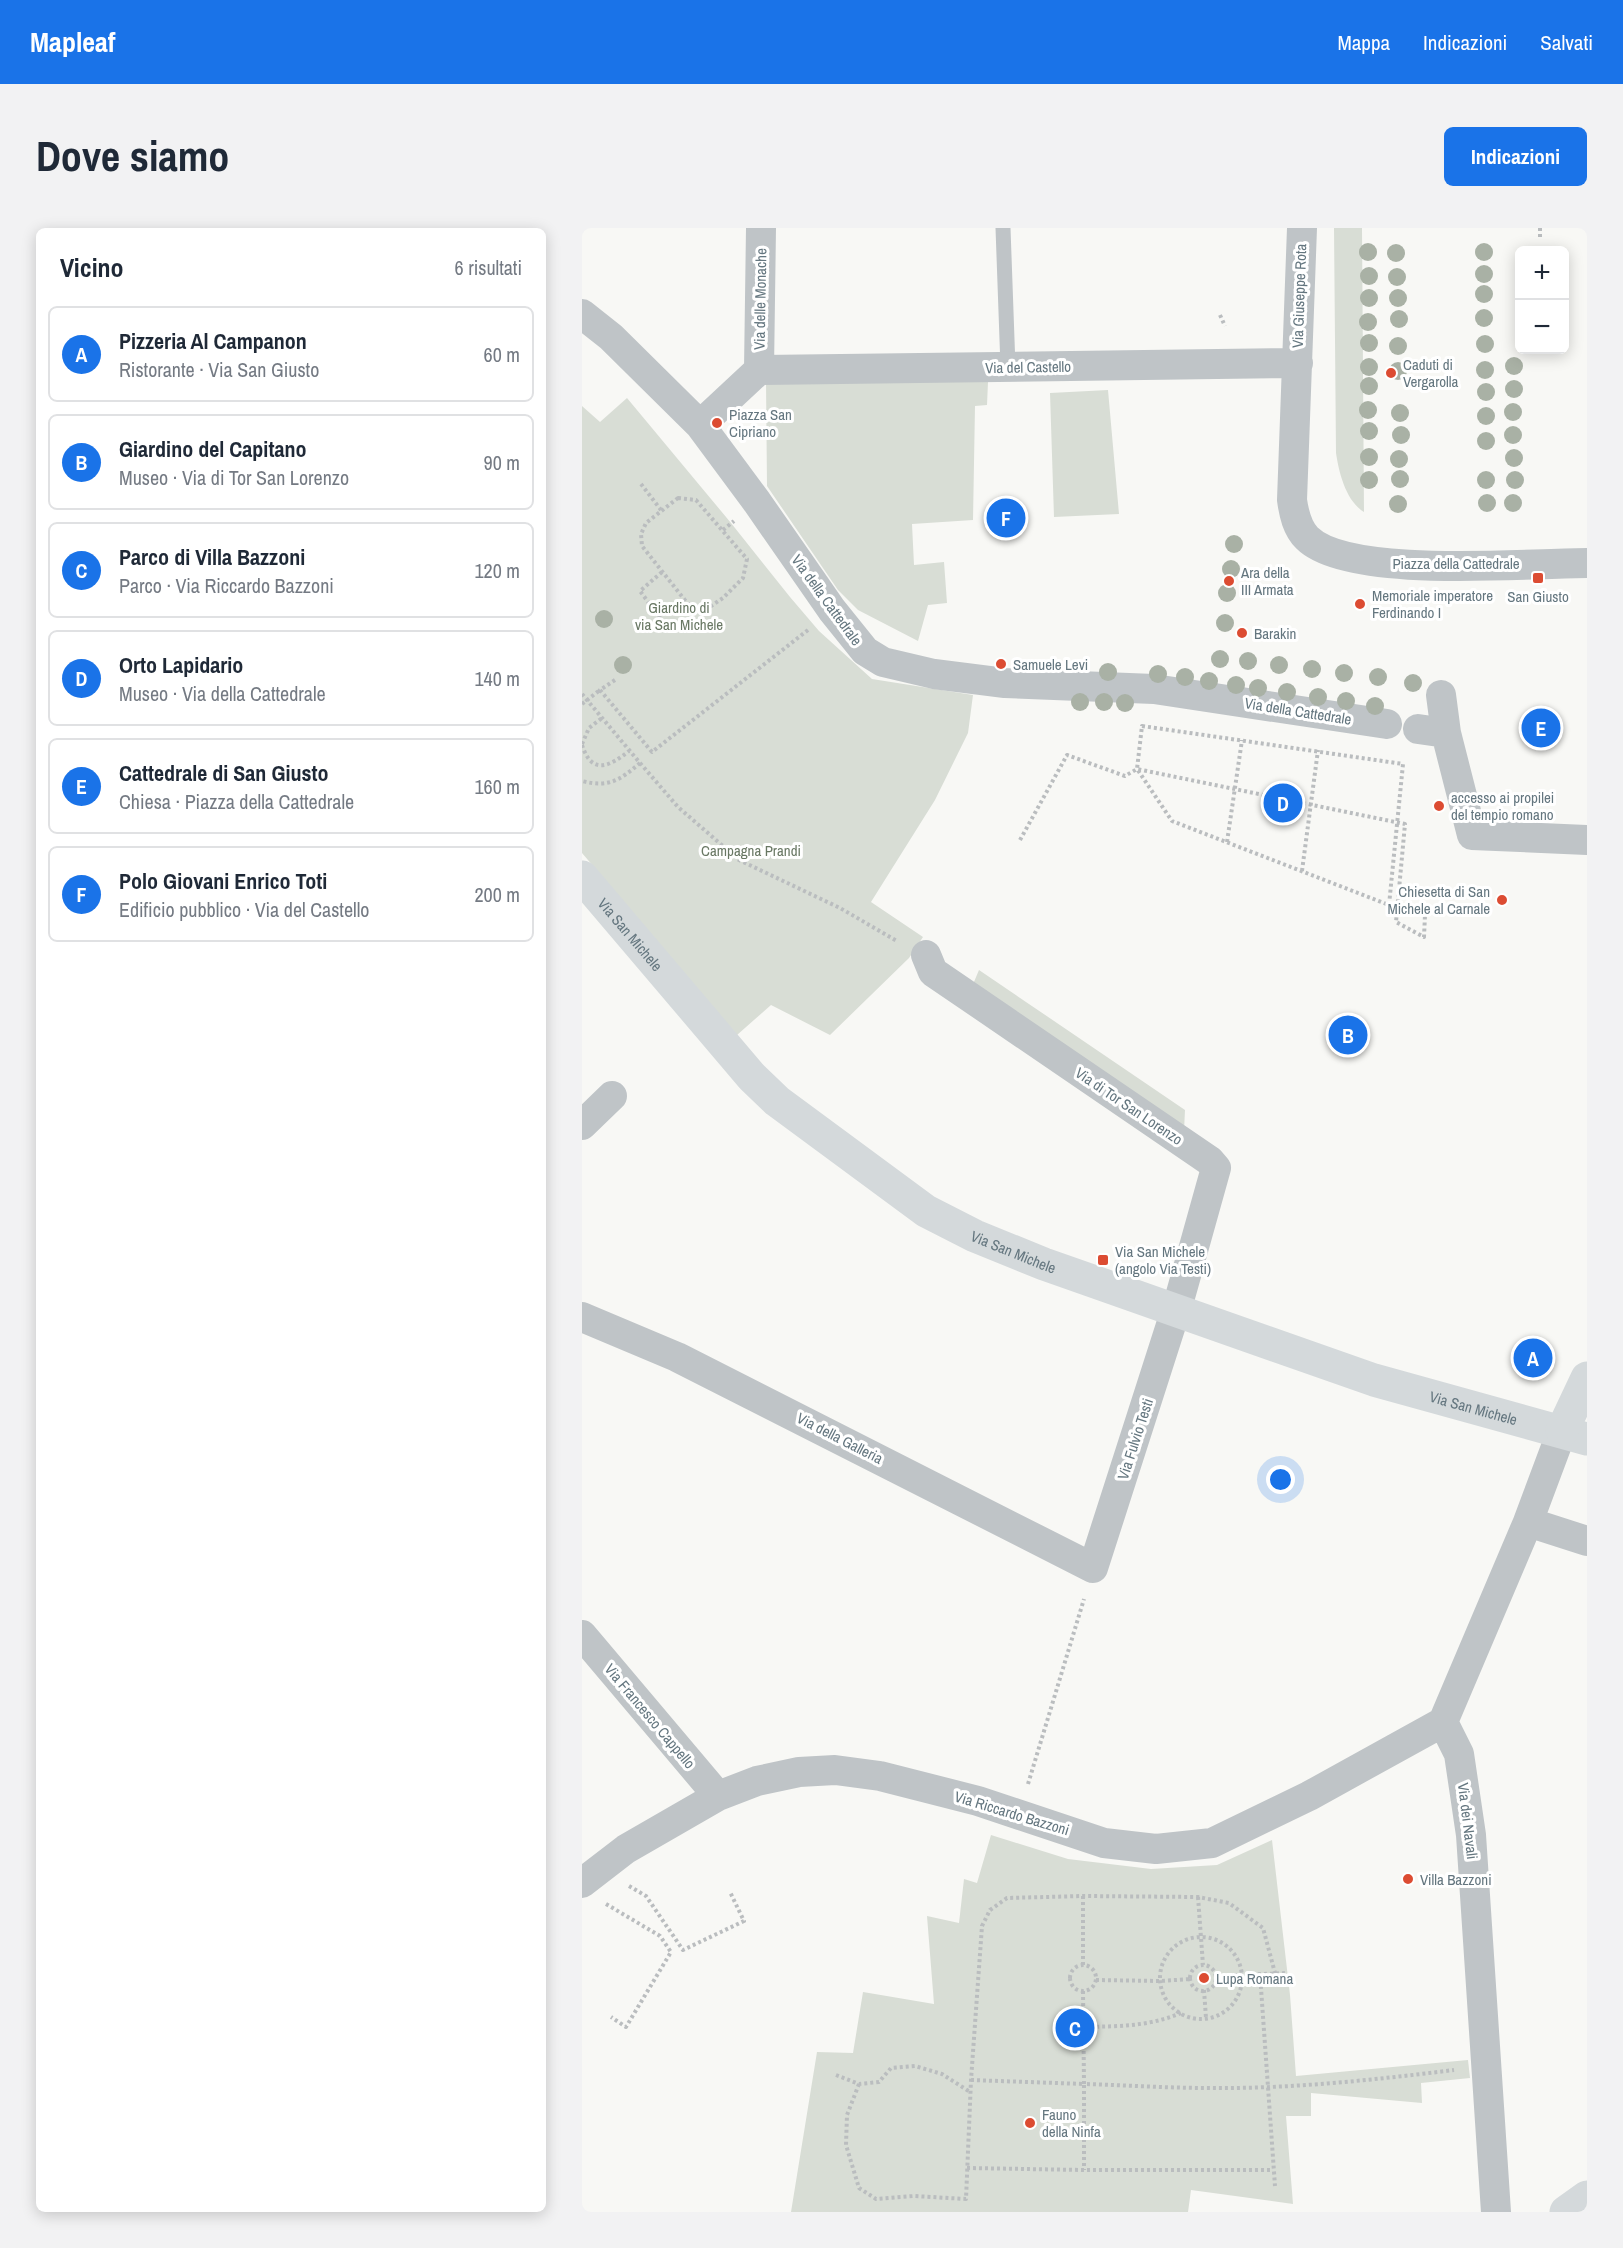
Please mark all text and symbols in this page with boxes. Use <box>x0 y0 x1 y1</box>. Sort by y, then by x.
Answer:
text: Mapleaf <box>30 23 115 61</box>
text: Mappa <box>1337 28 1390 57</box>
text: Indicazioni <box>1423 28 1507 57</box>
text: Salvati <box>1540 28 1593 57</box>
button: Indicazioni <box>1444 127 1587 186</box>
text: Dove siamo <box>36 128 229 184</box>
street label: Via Giuseppe Rota <box>1287 243 1311 349</box>
map controls <box>1515 246 1569 354</box>
button: + <box>1515 246 1569 300</box>
street label: Via delle Monache <box>749 248 771 350</box>
text: Vicino <box>60 250 124 285</box>
text: 6 risultati <box>455 254 522 281</box>
button: − <box>1515 300 1569 354</box>
text: Pizzeria Al Campanon <box>119 326 307 356</box>
text: A <box>76 341 87 368</box>
text: 60 m <box>484 341 520 368</box>
place label: Caduti di Vergarolla <box>1403 354 1459 392</box>
text: Ristorante · Via San Giusto <box>119 356 319 383</box>
street label: Via del Castello <box>985 356 1071 378</box>
marker: Caduti di Vergarolla <box>1384 366 1398 380</box>
place label: Piazza San Cipriano <box>729 404 792 442</box>
marker: Piazza San Cipriano <box>710 416 724 430</box>
text: Giardino del Capitano <box>119 434 306 464</box>
text: B <box>76 449 87 476</box>
text: 90 m <box>484 449 520 476</box>
text: Museo · Via di Tor San Lorenzo <box>119 464 349 491</box>
pin: F <box>986 496 1026 540</box>
text: Parco di Villa Bazzoni <box>119 542 305 572</box>
street label: Via della Cattedrale <box>787 550 867 650</box>
street label: Piazza della Cattedrale <box>1392 553 1520 574</box>
text: C <box>76 557 87 584</box>
text: 120 m <box>474 557 520 584</box>
place label: Ara della III Armata <box>1240 562 1294 600</box>
marker: San Giusto <box>1531 571 1545 585</box>
text: Parco · Via Riccardo Bazzoni <box>119 572 334 599</box>
marker: Ara della III Armata <box>1222 574 1236 588</box>
place label: Memoriale imperatore Ferdinando I <box>1372 585 1493 623</box>
place label: San Giusto <box>1507 586 1569 607</box>
park label: Giardino di via San Michele <box>635 597 723 635</box>
marker: Memoriale imperatore Ferdinando I <box>1353 597 1367 611</box>
place label: Barakin <box>1254 623 1296 644</box>
marker: Barakin <box>1235 626 1249 640</box>
text: Orto Lapidario <box>119 650 243 680</box>
place label: Samuele Levi <box>1013 654 1088 675</box>
marker: Samuele Levi <box>994 657 1008 671</box>
text: D <box>76 665 87 692</box>
text: 140 m <box>474 665 520 692</box>
text: Museo · Via della Cattedrale <box>119 680 326 707</box>
street label: Via della Cattedrale <box>1243 692 1353 730</box>
pin: E <box>1522 706 1560 750</box>
text: Cattedrale di San Giusto <box>119 758 329 788</box>
text: E <box>76 773 87 800</box>
text: 160 m <box>474 773 520 800</box>
pin: D <box>1264 780 1302 826</box>
place label: accesso ai propilei del tempio romano <box>1451 787 1554 825</box>
text: Chiesa · Piazza della Cattedrale <box>119 788 354 815</box>
marker: accesso ai propilei del tempio romano <box>1432 799 1446 813</box>
park label: Campagna Prandi <box>701 840 801 861</box>
text: Polo Giovani Enrico Toti <box>119 866 327 896</box>
text: F <box>76 881 87 908</box>
text: 200 m <box>474 881 520 908</box>
place label: Chiesetta di San Michele al Carnale <box>1387 881 1490 919</box>
street label: Via San Michele <box>593 893 668 975</box>
marker: Chiesetta di San Michele al Carnale <box>1495 893 1509 907</box>
text: Edificio pubblico · Via del Castello <box>119 896 369 923</box>
pin: B <box>1328 1012 1368 1058</box>
street label: Via di Tor San Lorenzo <box>1071 1062 1187 1150</box>
street label: Via San Michele <box>968 1225 1059 1278</box>
place label: Via San Michele (angolo Via Testi) <box>1115 1241 1211 1279</box>
marker: Via San Michele (angolo Via Testi) <box>1096 1253 1110 1267</box>
pin: A <box>1514 1336 1552 1380</box>
street label: Via San Michele <box>1427 1385 1520 1430</box>
street label: Via Fulvio Testi <box>1112 1396 1158 1482</box>
street label: Via della Galleria <box>793 1407 887 1469</box>
your location <box>1266 1465 1295 1494</box>
street label: Via Francesco Cappello <box>600 1659 700 1773</box>
street label: Via dei Navali <box>1453 1781 1483 1861</box>
street label: Via Riccardo Bazzoni <box>952 1786 1072 1840</box>
place label: Villa Bazzoni <box>1420 1869 1492 1890</box>
marker: Villa Bazzoni <box>1401 1872 1415 1886</box>
place label: Lupa Romana <box>1216 1968 1293 1989</box>
marker: Lupa Romana <box>1197 1971 1211 1985</box>
pin: C <box>1056 2006 1094 2050</box>
place label: Fauno della Ninfa <box>1042 2104 1101 2142</box>
marker: Fauno della Ninfa <box>1023 2116 1037 2130</box>

